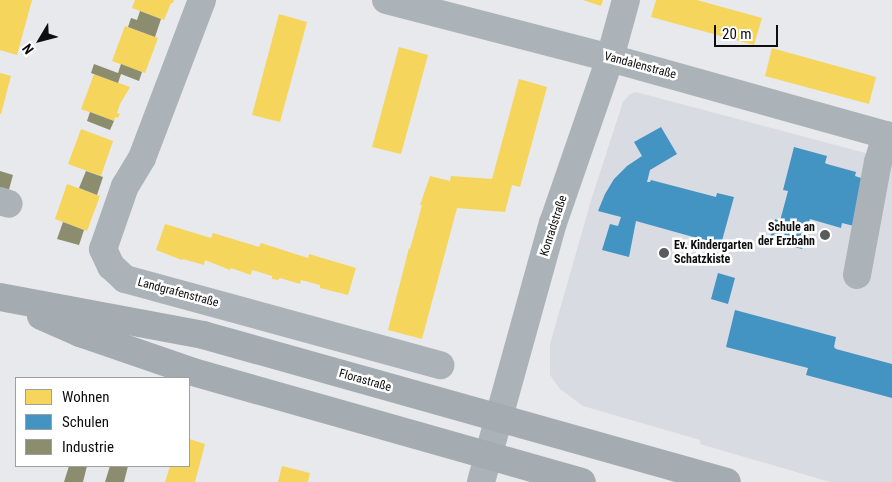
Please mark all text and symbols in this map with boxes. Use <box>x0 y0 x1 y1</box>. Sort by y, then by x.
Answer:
north arrow <box>15 15 65 65</box>
scale bar <box>717 15 781 47</box>
text: 20 m <box>722 25 752 43</box>
text: N <box>19 41 37 57</box>
street label: Vandalenstraße <box>602 49 678 83</box>
street label: Konradstraße <box>537 194 571 258</box>
place label: Schule an der Erzbahn <box>758 221 815 249</box>
marker: Schule an der Erzbahn <box>819 229 831 241</box>
place label: Ev. Kindergarten Schatzkiste <box>674 239 753 267</box>
marker: Ev. Kindergarten Schatzkiste <box>658 247 670 259</box>
street label: Landgrafenstraße <box>136 275 220 311</box>
street label: Florastraße <box>337 367 393 395</box>
legend <box>15 377 190 467</box>
text: Wohnen <box>62 388 110 406</box>
text: Schulen <box>62 413 109 431</box>
text: Industrie <box>62 438 114 456</box>

